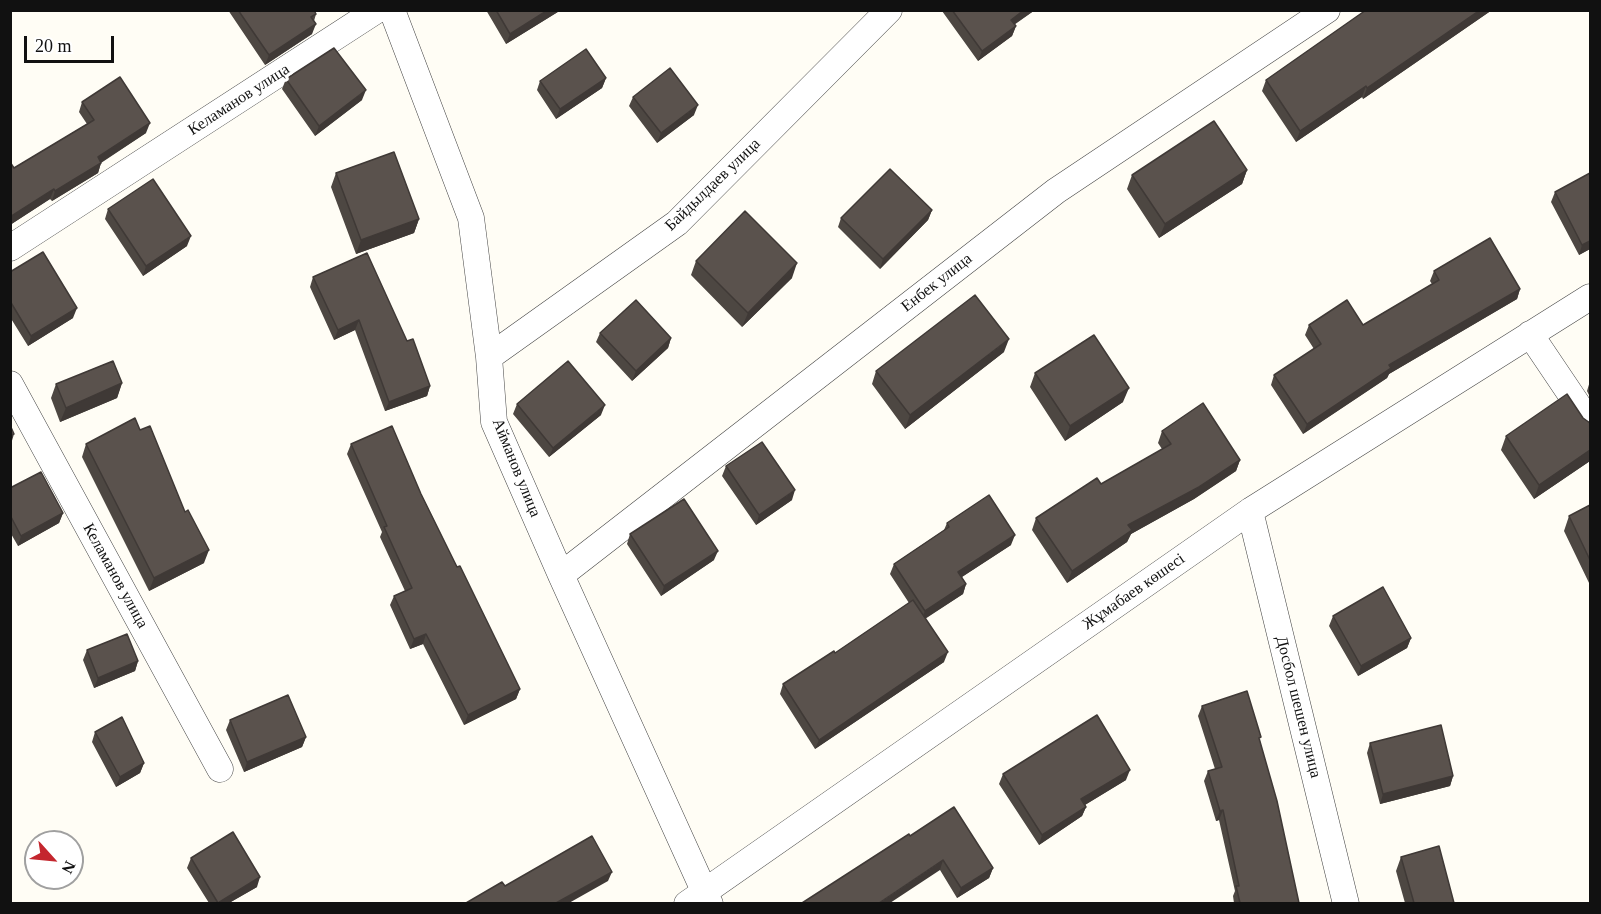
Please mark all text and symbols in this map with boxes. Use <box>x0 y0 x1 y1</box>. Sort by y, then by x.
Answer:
scale bar <box>27 24 117 62</box>
text: 20 m <box>35 36 72 56</box>
street label: Келаманов улица <box>185 60 293 140</box>
street label: Байдылдаев улица <box>661 135 765 235</box>
street label: Енбек улица <box>898 249 976 317</box>
street label: Айманов улица <box>487 416 545 520</box>
street label: Келаманов улица <box>78 520 152 632</box>
street label: Жұмабаев көшесі <box>1079 550 1189 634</box>
street label: Досбол шешен улица <box>1271 634 1325 780</box>
north arrow <box>24 830 84 890</box>
text: N <box>59 858 79 877</box>

